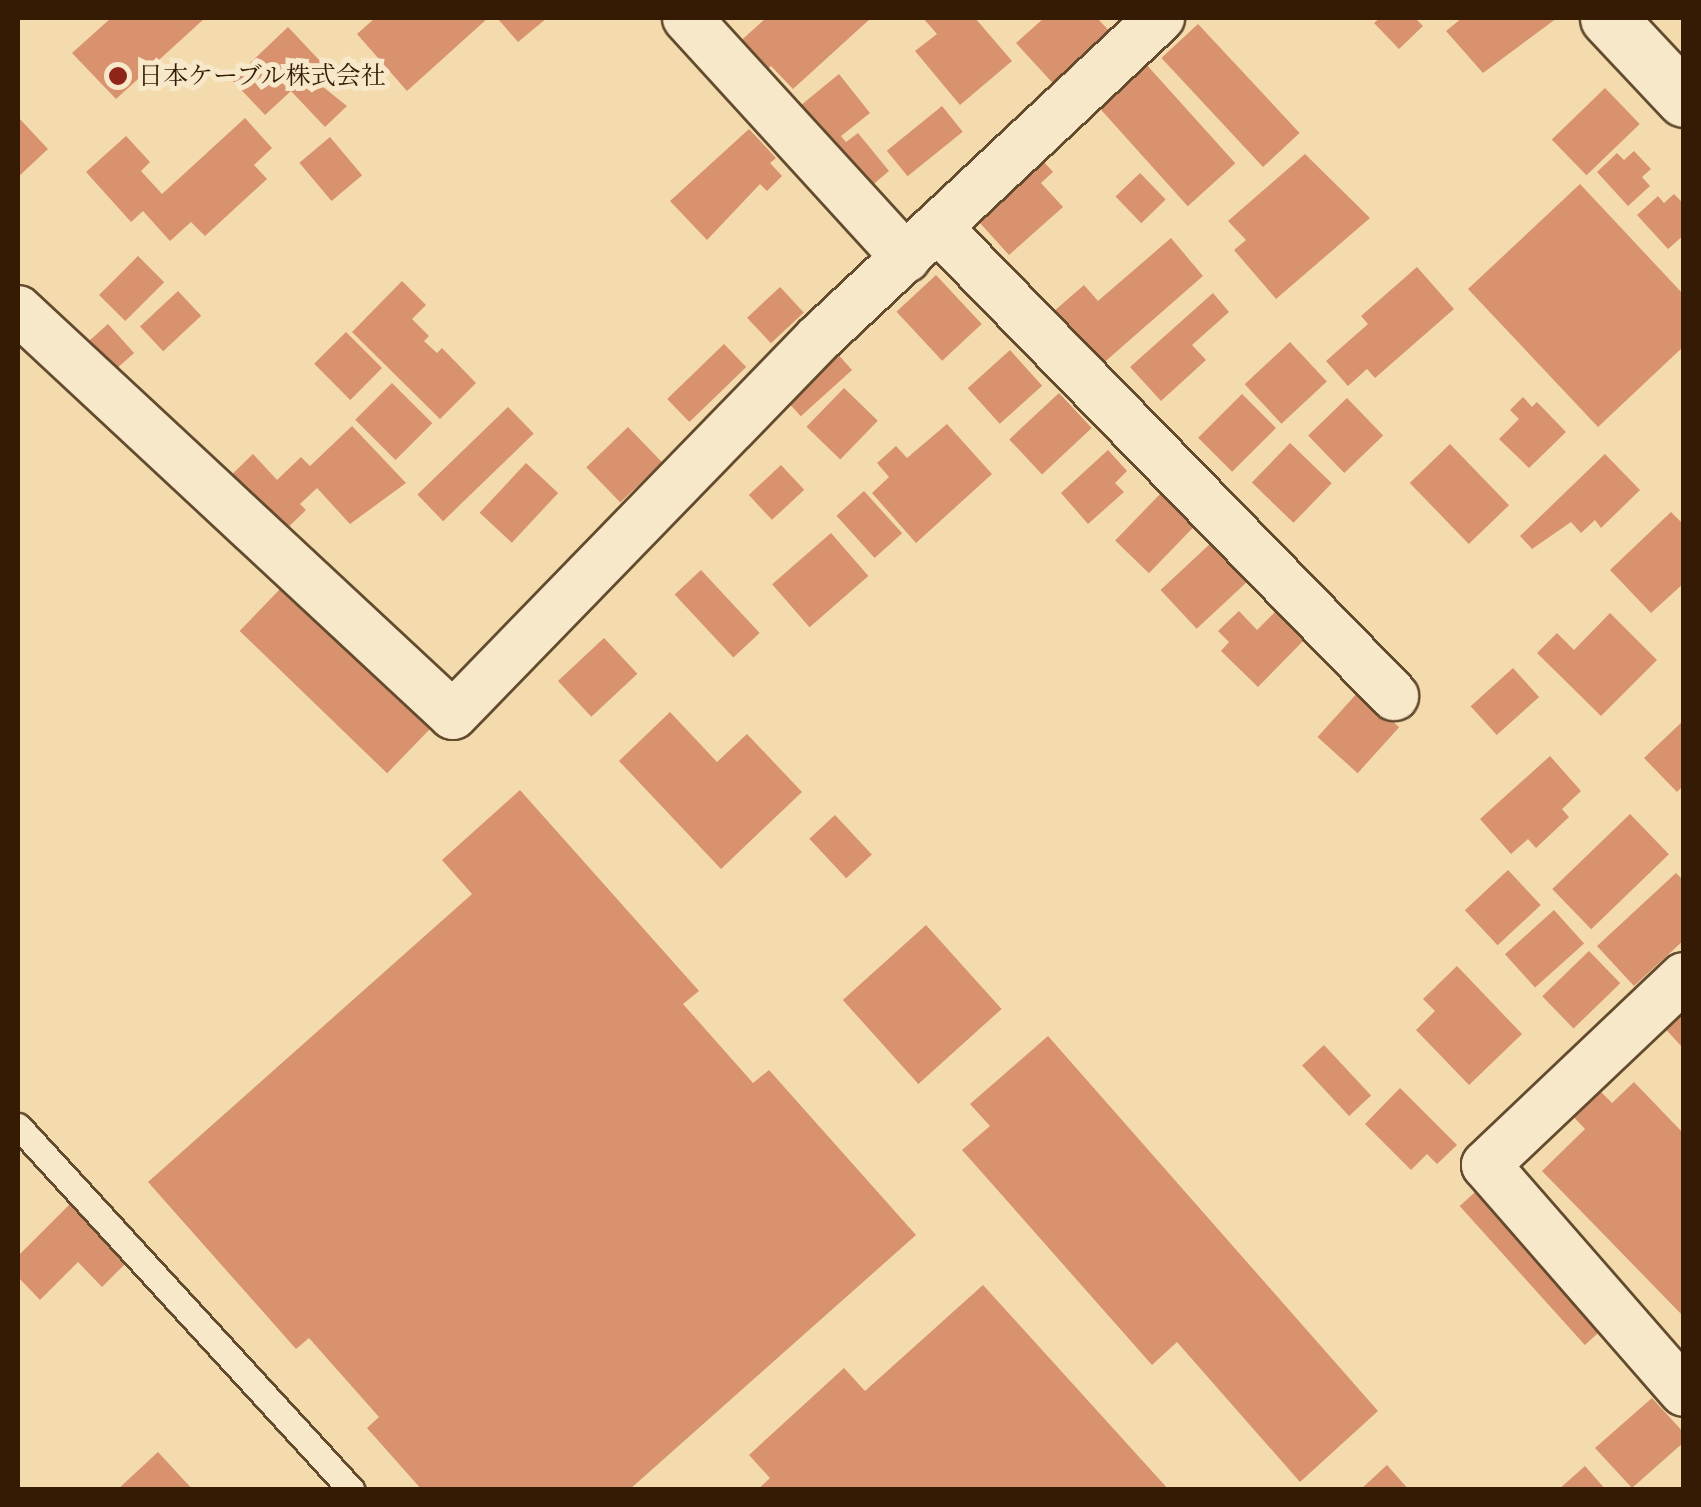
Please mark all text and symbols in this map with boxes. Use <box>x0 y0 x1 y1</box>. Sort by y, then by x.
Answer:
place label: 日本ケーブル株式会社 <box>138 61 388 91</box>
marker: 日本ケーブル株式会社 <box>107 65 129 87</box>

